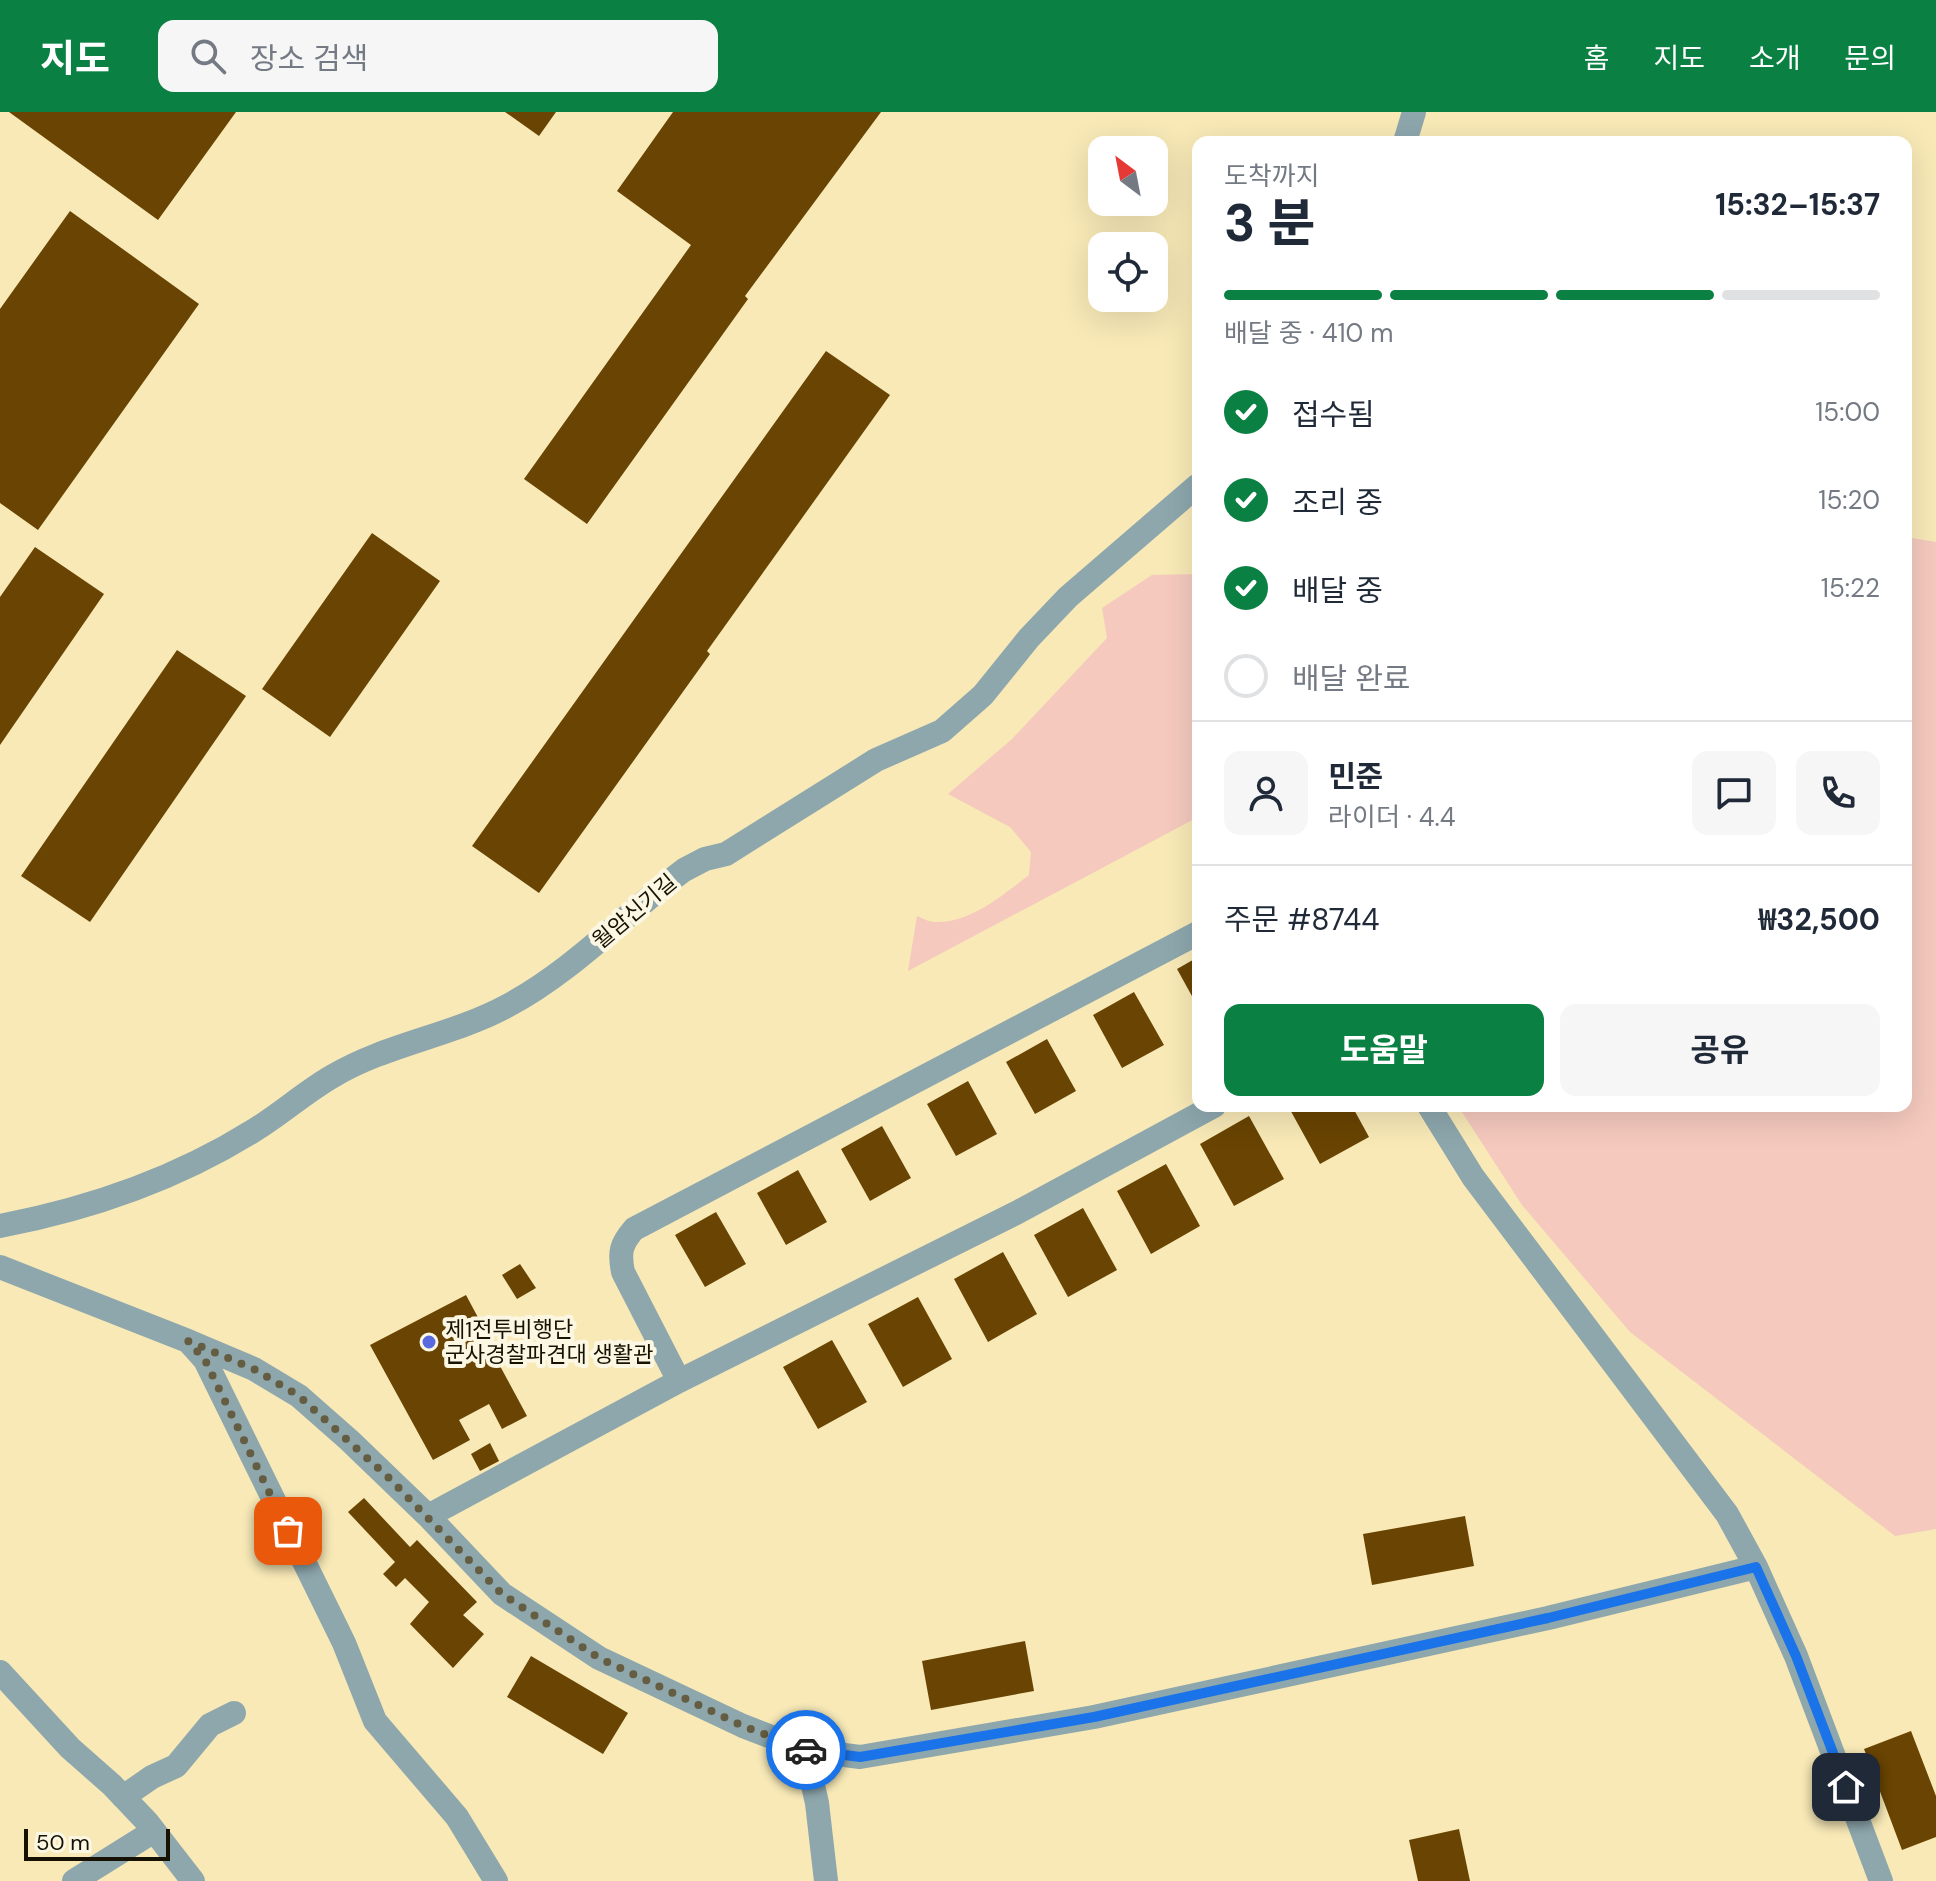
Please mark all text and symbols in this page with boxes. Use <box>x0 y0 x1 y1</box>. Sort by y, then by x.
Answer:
search box <box>158 20 718 92</box>
text: 지도 <box>40 34 110 84</box>
icon: search <box>186 34 230 78</box>
text: 장소 검색 <box>250 39 368 78</box>
text: 홈 <box>1584 40 1609 77</box>
text: 지도 <box>1653 40 1705 77</box>
text: 소개 <box>1749 40 1800 77</box>
text: 문의 <box>1844 40 1896 77</box>
north arrow <box>1088 136 1168 216</box>
map controls <box>1088 136 1168 312</box>
text: 도착까지 <box>1224 159 1320 193</box>
text: 15:32–15:37 <box>1715 185 1880 224</box>
text: 3 분 <box>1224 189 1315 257</box>
button: locate <box>1088 232 1168 312</box>
text: 배달 중 · 410 m <box>1224 316 1393 350</box>
icon: check <box>1224 390 1268 434</box>
text: 접수됨 <box>1292 395 1375 434</box>
text: 15:00 <box>1815 395 1880 429</box>
icon: check <box>1224 478 1268 522</box>
text: 조리 중 <box>1292 483 1383 522</box>
text: 15:20 <box>1818 483 1880 517</box>
icon: check <box>1224 566 1268 610</box>
text: 배달 중 <box>1292 571 1383 610</box>
text: 15:22 <box>1821 571 1880 605</box>
text: 배달 완료 <box>1292 659 1410 698</box>
button: person <box>1224 751 1308 835</box>
button: chat <box>1692 751 1776 835</box>
button: phone <box>1796 751 1880 835</box>
text: 민준 <box>1328 757 1383 796</box>
text: 라이더 · 4.4 <box>1328 800 1455 834</box>
street label: 월암신기길 <box>586 868 682 955</box>
text: 주문 #8744 <box>1224 900 1379 939</box>
text: ₩32,500 <box>1759 900 1880 939</box>
button: 도움말 <box>1224 1004 1544 1096</box>
button: 공유 <box>1560 1004 1880 1096</box>
place label: 제1전투비행단 군사경찰파견대 생활관 <box>445 1315 653 1369</box>
marker: 제1전투비행단 군사경찰파견대 생활관 <box>420 1333 438 1351</box>
pin <box>254 1497 322 1565</box>
icon: bag <box>266 1509 310 1553</box>
courier <box>766 1710 846 1790</box>
icon: car <box>784 1728 828 1772</box>
pin <box>1812 1753 1880 1821</box>
icon: home <box>1824 1765 1868 1809</box>
scale bar <box>24 1825 170 1861</box>
text: 50 m <box>36 1828 90 1857</box>

